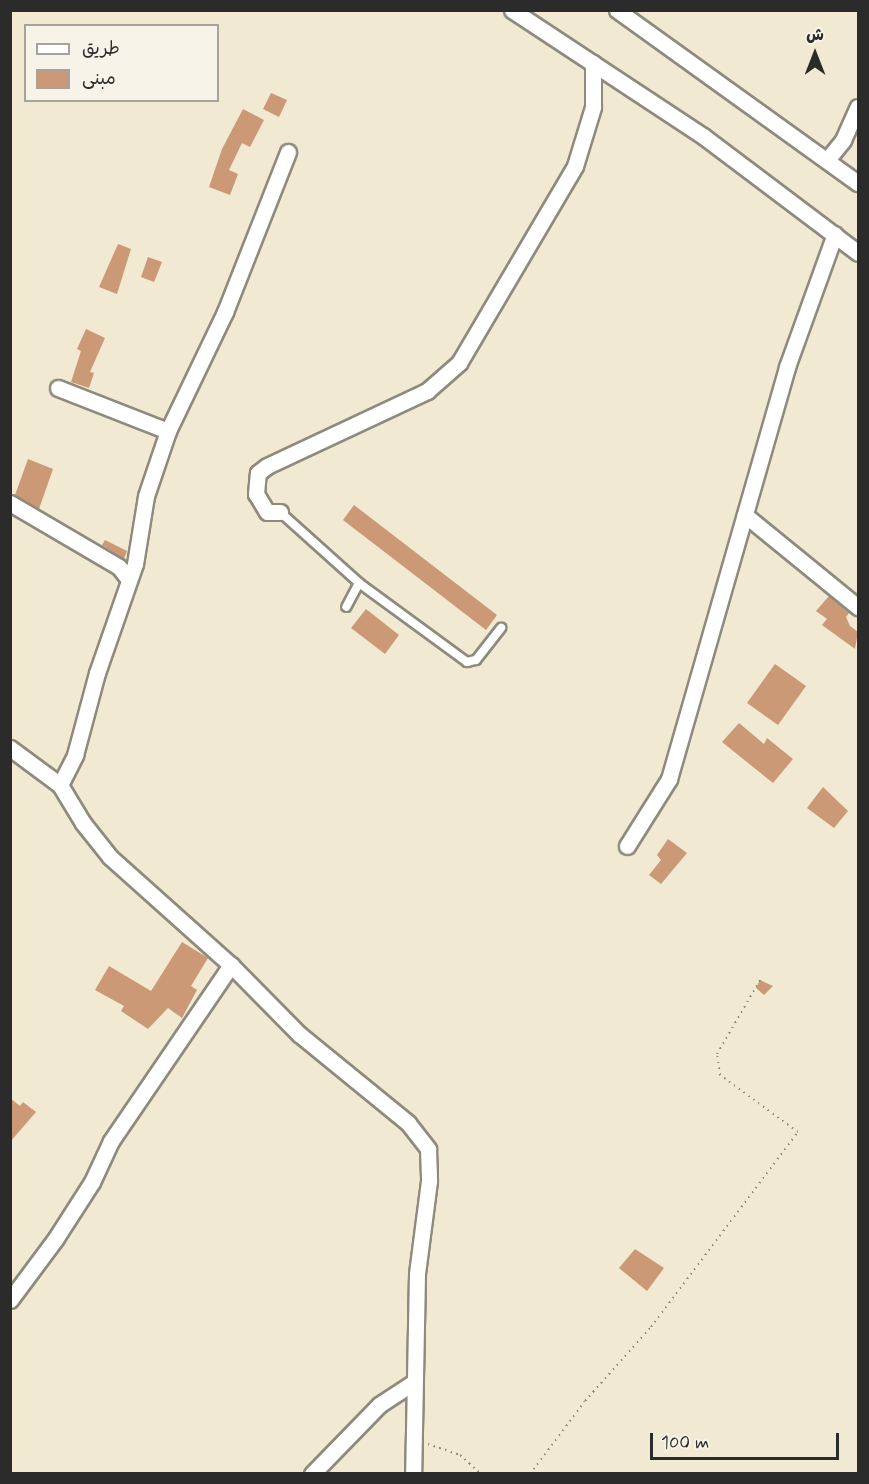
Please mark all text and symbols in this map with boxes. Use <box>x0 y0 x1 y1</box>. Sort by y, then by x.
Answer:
legend <box>24 24 219 102</box>
north arrow <box>785 24 845 84</box>
text: ش <box>806 25 824 46</box>
text: طريق <box>82 37 120 61</box>
text: مبنى <box>82 67 116 91</box>
scale bar <box>653 1421 842 1459</box>
text: 100 m <box>661 1431 709 1455</box>

